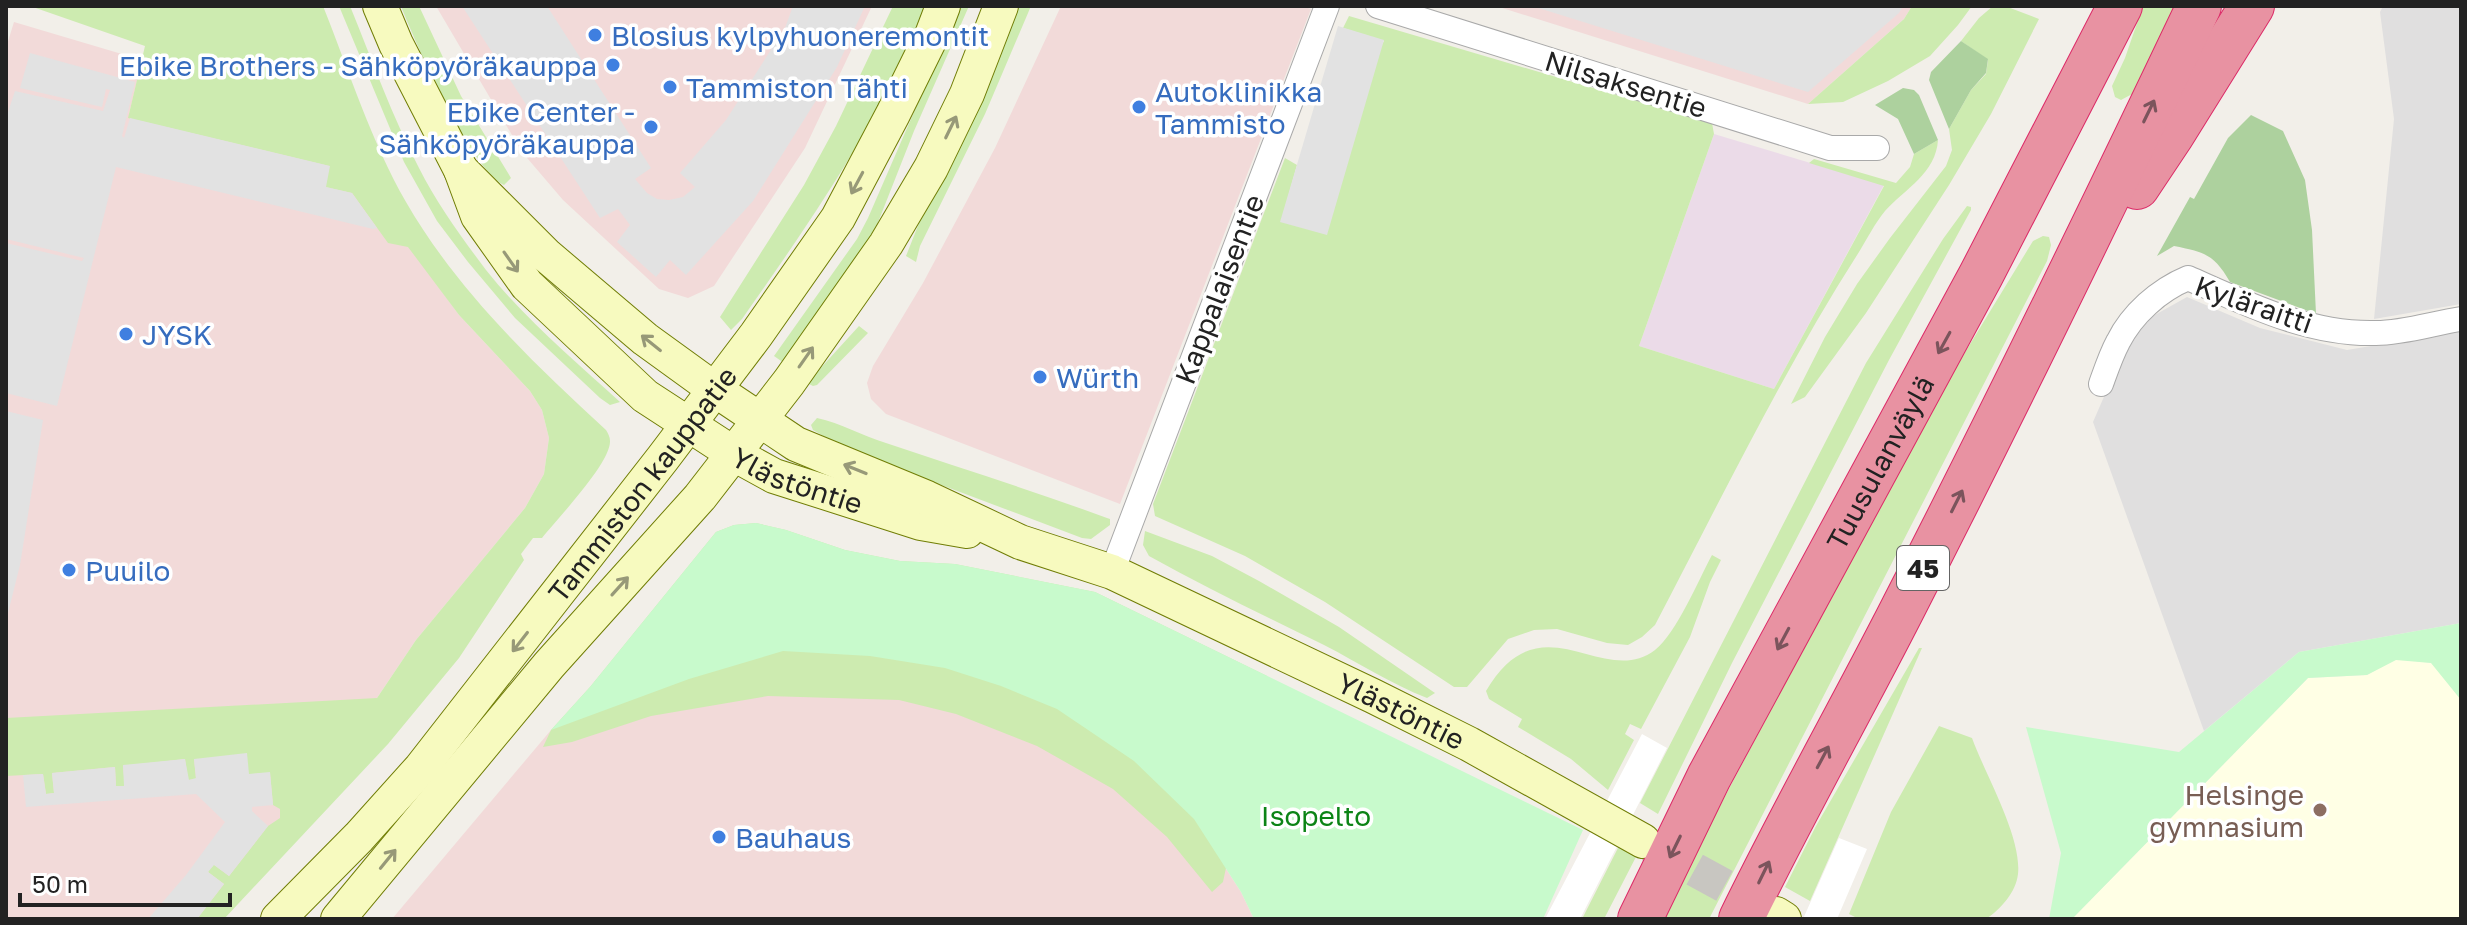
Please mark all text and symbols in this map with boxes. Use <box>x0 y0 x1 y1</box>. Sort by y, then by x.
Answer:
place label: Blosius kylpyhuoneremontit <box>611 19 989 52</box>
marker: Blosius kylpyhuoneremontit <box>586 26 604 44</box>
street label: Nilsaksentie <box>1541 44 1711 124</box>
place label: Ebike Brothers - Sähköpyöräkauppa <box>119 49 597 82</box>
marker: Ebike Brothers - Sähköpyöräkauppa <box>604 56 622 74</box>
place label: Tammiston Tähti <box>686 71 908 104</box>
place label: Autoklinikka Tammisto <box>1155 75 1322 140</box>
marker: Tammiston Tähti <box>661 78 679 96</box>
place label: Ebike Center - Sähköpyöräkauppa <box>378 95 635 160</box>
marker: Autoklinikka Tammisto <box>1130 98 1148 116</box>
one-way arrow <box>2142 100 2157 124</box>
one-way arrow <box>944 116 959 140</box>
marker: Ebike Center - Sähköpyöräkauppa <box>642 118 660 136</box>
one-way arrow <box>848 171 864 194</box>
street label: Kappalaisentie <box>1168 190 1270 388</box>
one-way arrow <box>503 251 519 273</box>
street label: Kyläraitti <box>2191 268 2317 340</box>
place label: JYSK <box>142 318 212 351</box>
marker: JYSK <box>117 325 135 343</box>
one-way arrow <box>1936 331 1952 354</box>
one-way arrow <box>641 334 662 352</box>
one-way arrow <box>798 347 815 369</box>
street label: Tammiston kauppatie <box>541 360 743 608</box>
place label: Würth <box>1056 361 1139 394</box>
marker: Würth <box>1031 368 1049 386</box>
street label: Tuusulanväylä <box>1819 369 1940 555</box>
street label: Ylästöntie <box>726 440 867 520</box>
one-way arrow <box>843 461 868 475</box>
one-way arrow <box>1950 490 1965 514</box>
road number: 45 <box>1897 546 1949 590</box>
place label: Puuilo <box>85 554 170 587</box>
marker: Puuilo <box>60 561 78 579</box>
one-way arrow <box>610 577 628 597</box>
one-way arrow <box>1775 627 1791 651</box>
one-way arrow <box>511 631 529 652</box>
street label: Ylästöntie <box>1332 665 1470 756</box>
one-way arrow <box>1816 745 1832 769</box>
place label: Helsinge gymnasium <box>2149 778 2304 843</box>
park label: Isopelto <box>1261 799 1371 832</box>
marker: Helsinge gymnasium <box>2311 801 2329 819</box>
place label: Bauhaus <box>735 821 851 854</box>
marker: Bauhaus <box>710 828 728 846</box>
one-way arrow <box>1667 835 1682 859</box>
one-way arrow <box>379 849 397 870</box>
scale bar <box>20 857 230 907</box>
one-way arrow <box>1756 861 1772 885</box>
text: 50 m <box>32 869 88 898</box>

